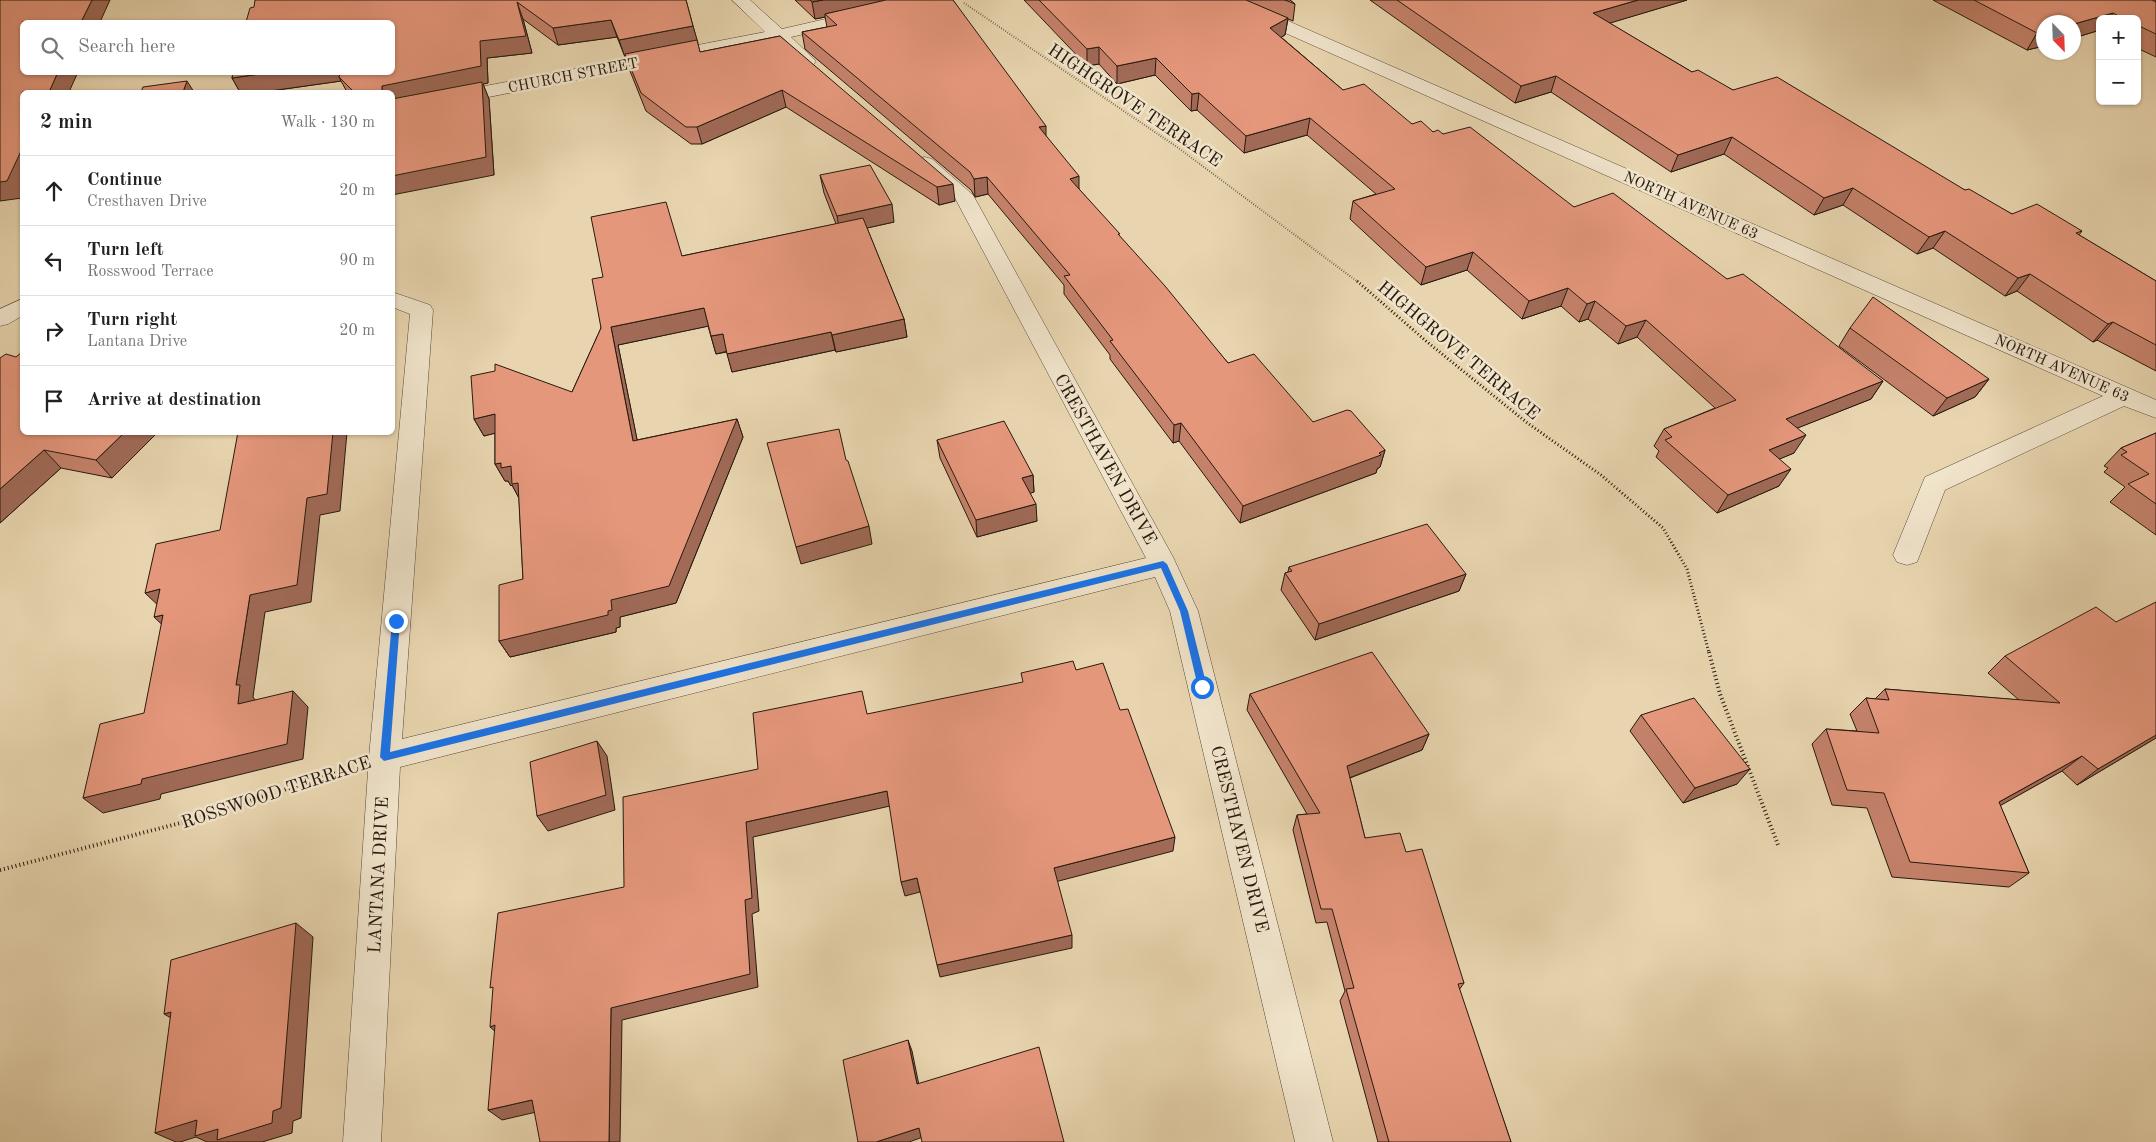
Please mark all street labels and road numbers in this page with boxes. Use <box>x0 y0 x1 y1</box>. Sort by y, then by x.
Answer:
street label: HIGHGROVE TERRACE <box>1044 41 1225 171</box>
street label: CHURCH STREET <box>507 56 640 96</box>
street label: NORTH AVENUE 63 <box>1621 170 1760 243</box>
street label: HIGHGROVE TERRACE <box>1374 278 1543 424</box>
street label: NORTH AVENUE 63 <box>1992 333 2131 406</box>
street label: CRESTHAVEN DRIVE <box>1051 371 1160 548</box>
street label: CRESTHAVEN DRIVE <box>1207 744 1271 935</box>
street label: ROSSWOOD TERRACE <box>179 754 374 832</box>
street label: LANTANA DRIVE <box>366 796 392 954</box>

